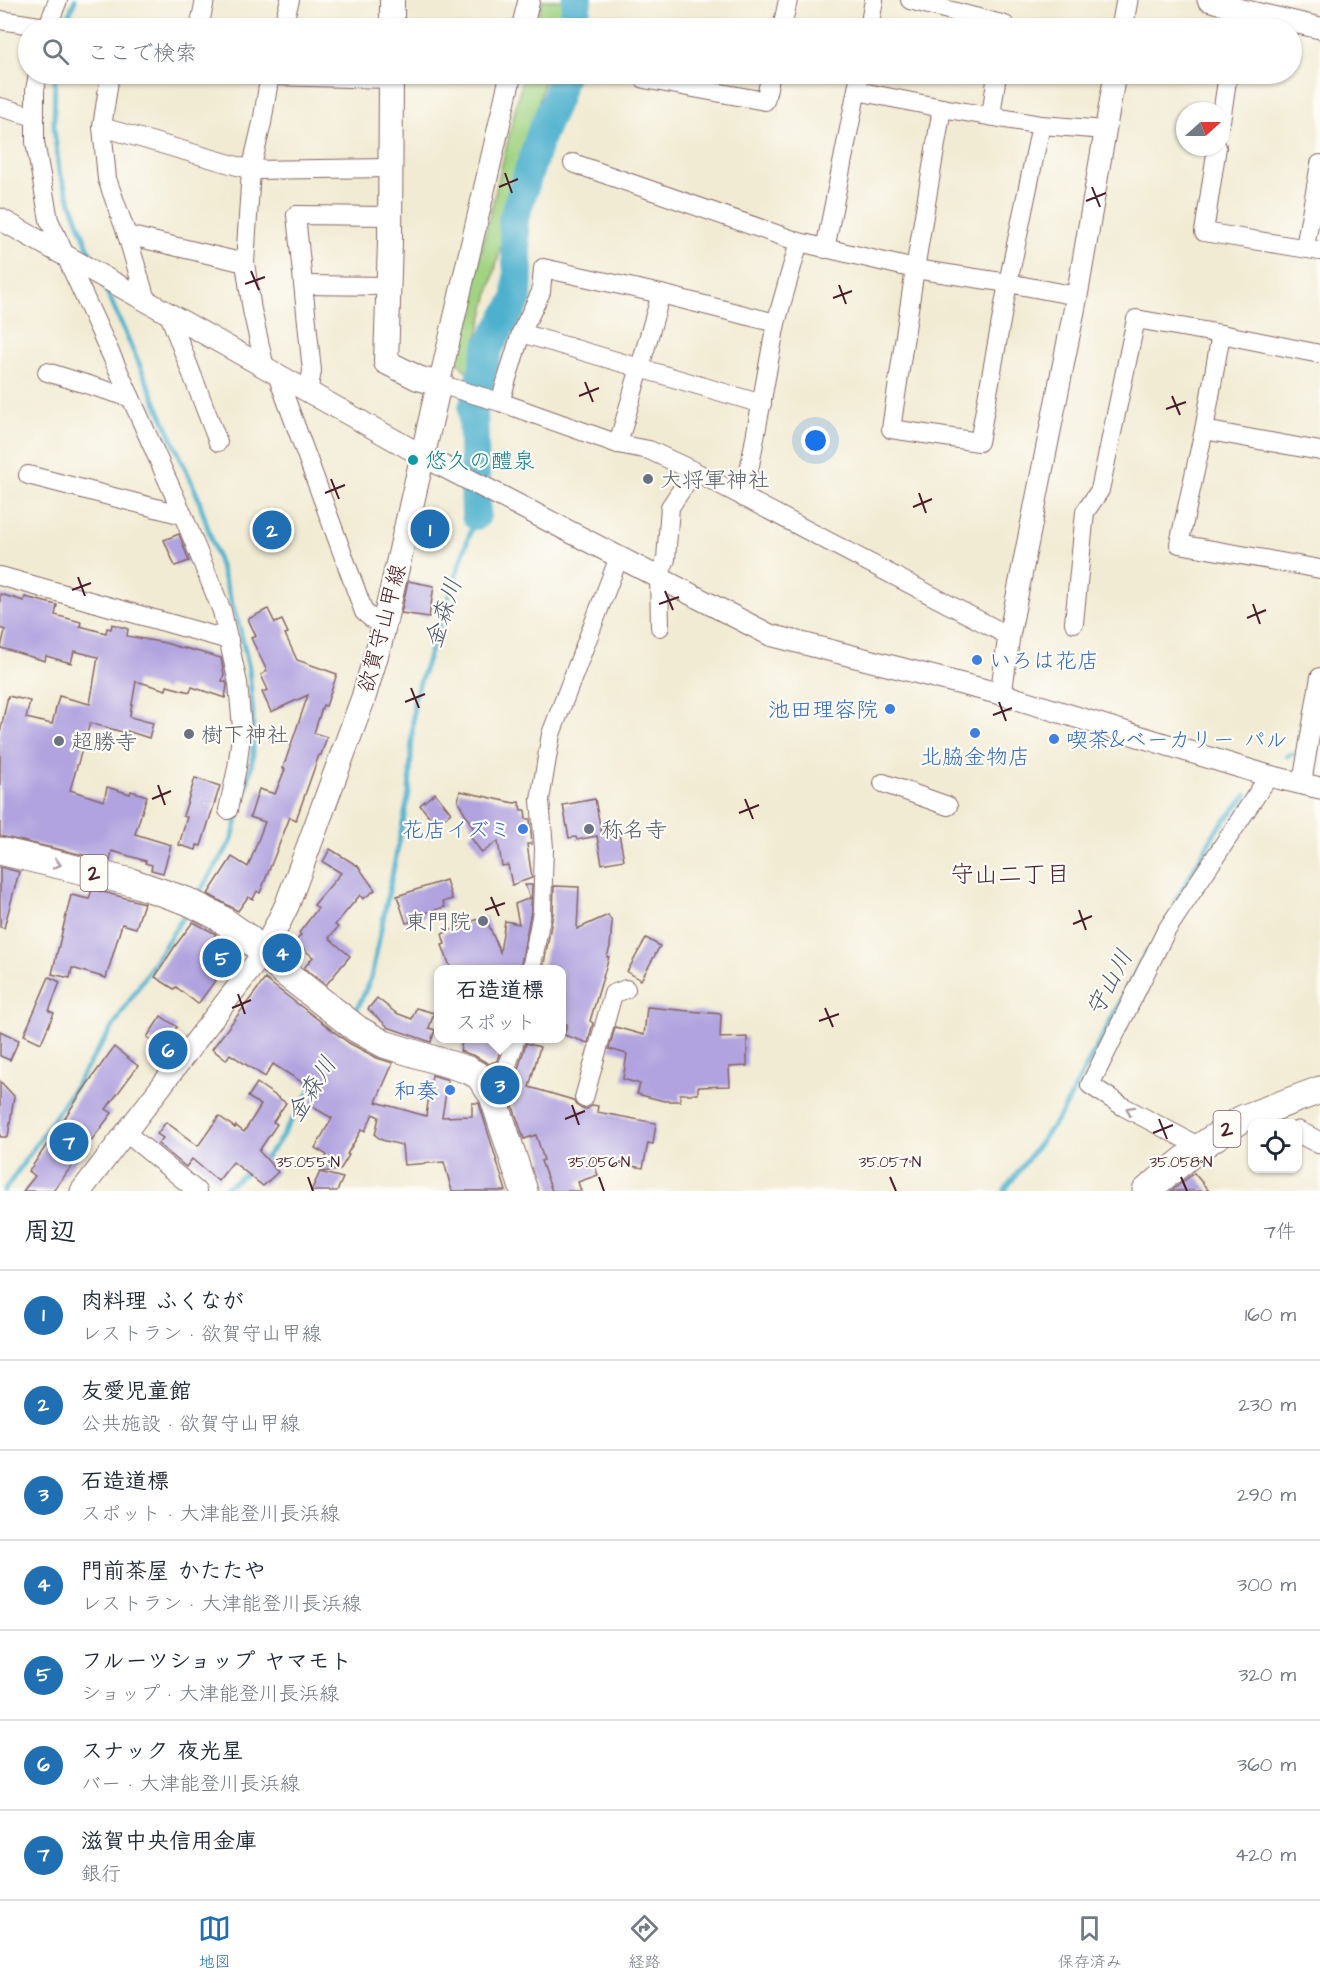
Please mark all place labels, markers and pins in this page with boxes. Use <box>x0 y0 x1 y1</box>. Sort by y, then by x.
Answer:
place label: 悠久の醴泉 <box>425 446 535 477</box>
marker: 悠久の醴泉 <box>406 453 420 467</box>
place label: 大将軍神社 <box>660 465 770 496</box>
marker: 大将軍神社 <box>641 472 655 486</box>
pin: 1 <box>410 506 450 552</box>
pin: 2 <box>252 508 292 552</box>
place label: いろは花店 <box>989 646 1099 677</box>
marker: いろは花店 <box>970 653 984 667</box>
place label: 池田理容院 <box>768 695 878 726</box>
marker: 池田理容院 <box>883 702 897 716</box>
place label: 樹下神社 <box>201 720 289 751</box>
place label: 喫茶&ベーカリー パル <box>1066 725 1288 756</box>
marker: 北脇金物店 <box>968 726 982 740</box>
place label: 超勝寺 <box>71 727 137 758</box>
marker: 樹下神社 <box>182 727 196 741</box>
marker: 喫茶&ベーカリー パル <box>1047 732 1061 746</box>
marker: 超勝寺 <box>52 734 66 748</box>
place label: 北脇金物店 <box>920 742 1030 773</box>
place label: 花店イズミ <box>402 815 511 846</box>
place label: 称名寺 <box>601 815 667 846</box>
marker: 花店イズミ <box>516 822 530 836</box>
marker: 称名寺 <box>582 822 596 836</box>
place label: 東門院 <box>405 907 471 938</box>
marker: 東門院 <box>476 914 490 928</box>
pin: 4 <box>262 930 302 976</box>
pin: 5 <box>202 936 242 980</box>
pin: 6 <box>148 1028 188 1072</box>
pin: 3 <box>480 1062 520 1108</box>
place label: 和奏 <box>394 1076 438 1107</box>
marker: 和奏 <box>443 1083 457 1097</box>
pin: 7 <box>50 1120 88 1164</box>

